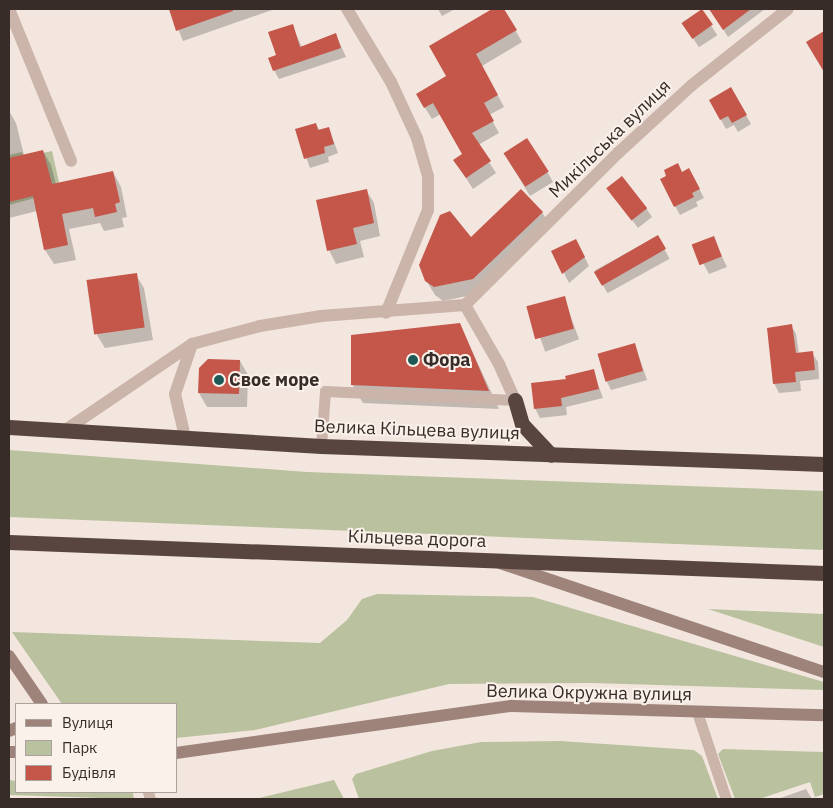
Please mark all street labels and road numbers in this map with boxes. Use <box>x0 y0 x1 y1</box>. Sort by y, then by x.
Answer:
street label: Микільська вулиця <box>545 75 675 203</box>
street label: Велика Кільцева вулиця <box>314 416 520 444</box>
street label: Кільцева дорога <box>347 526 487 552</box>
street label: Велика Окружна вулиця <box>486 680 692 706</box>

